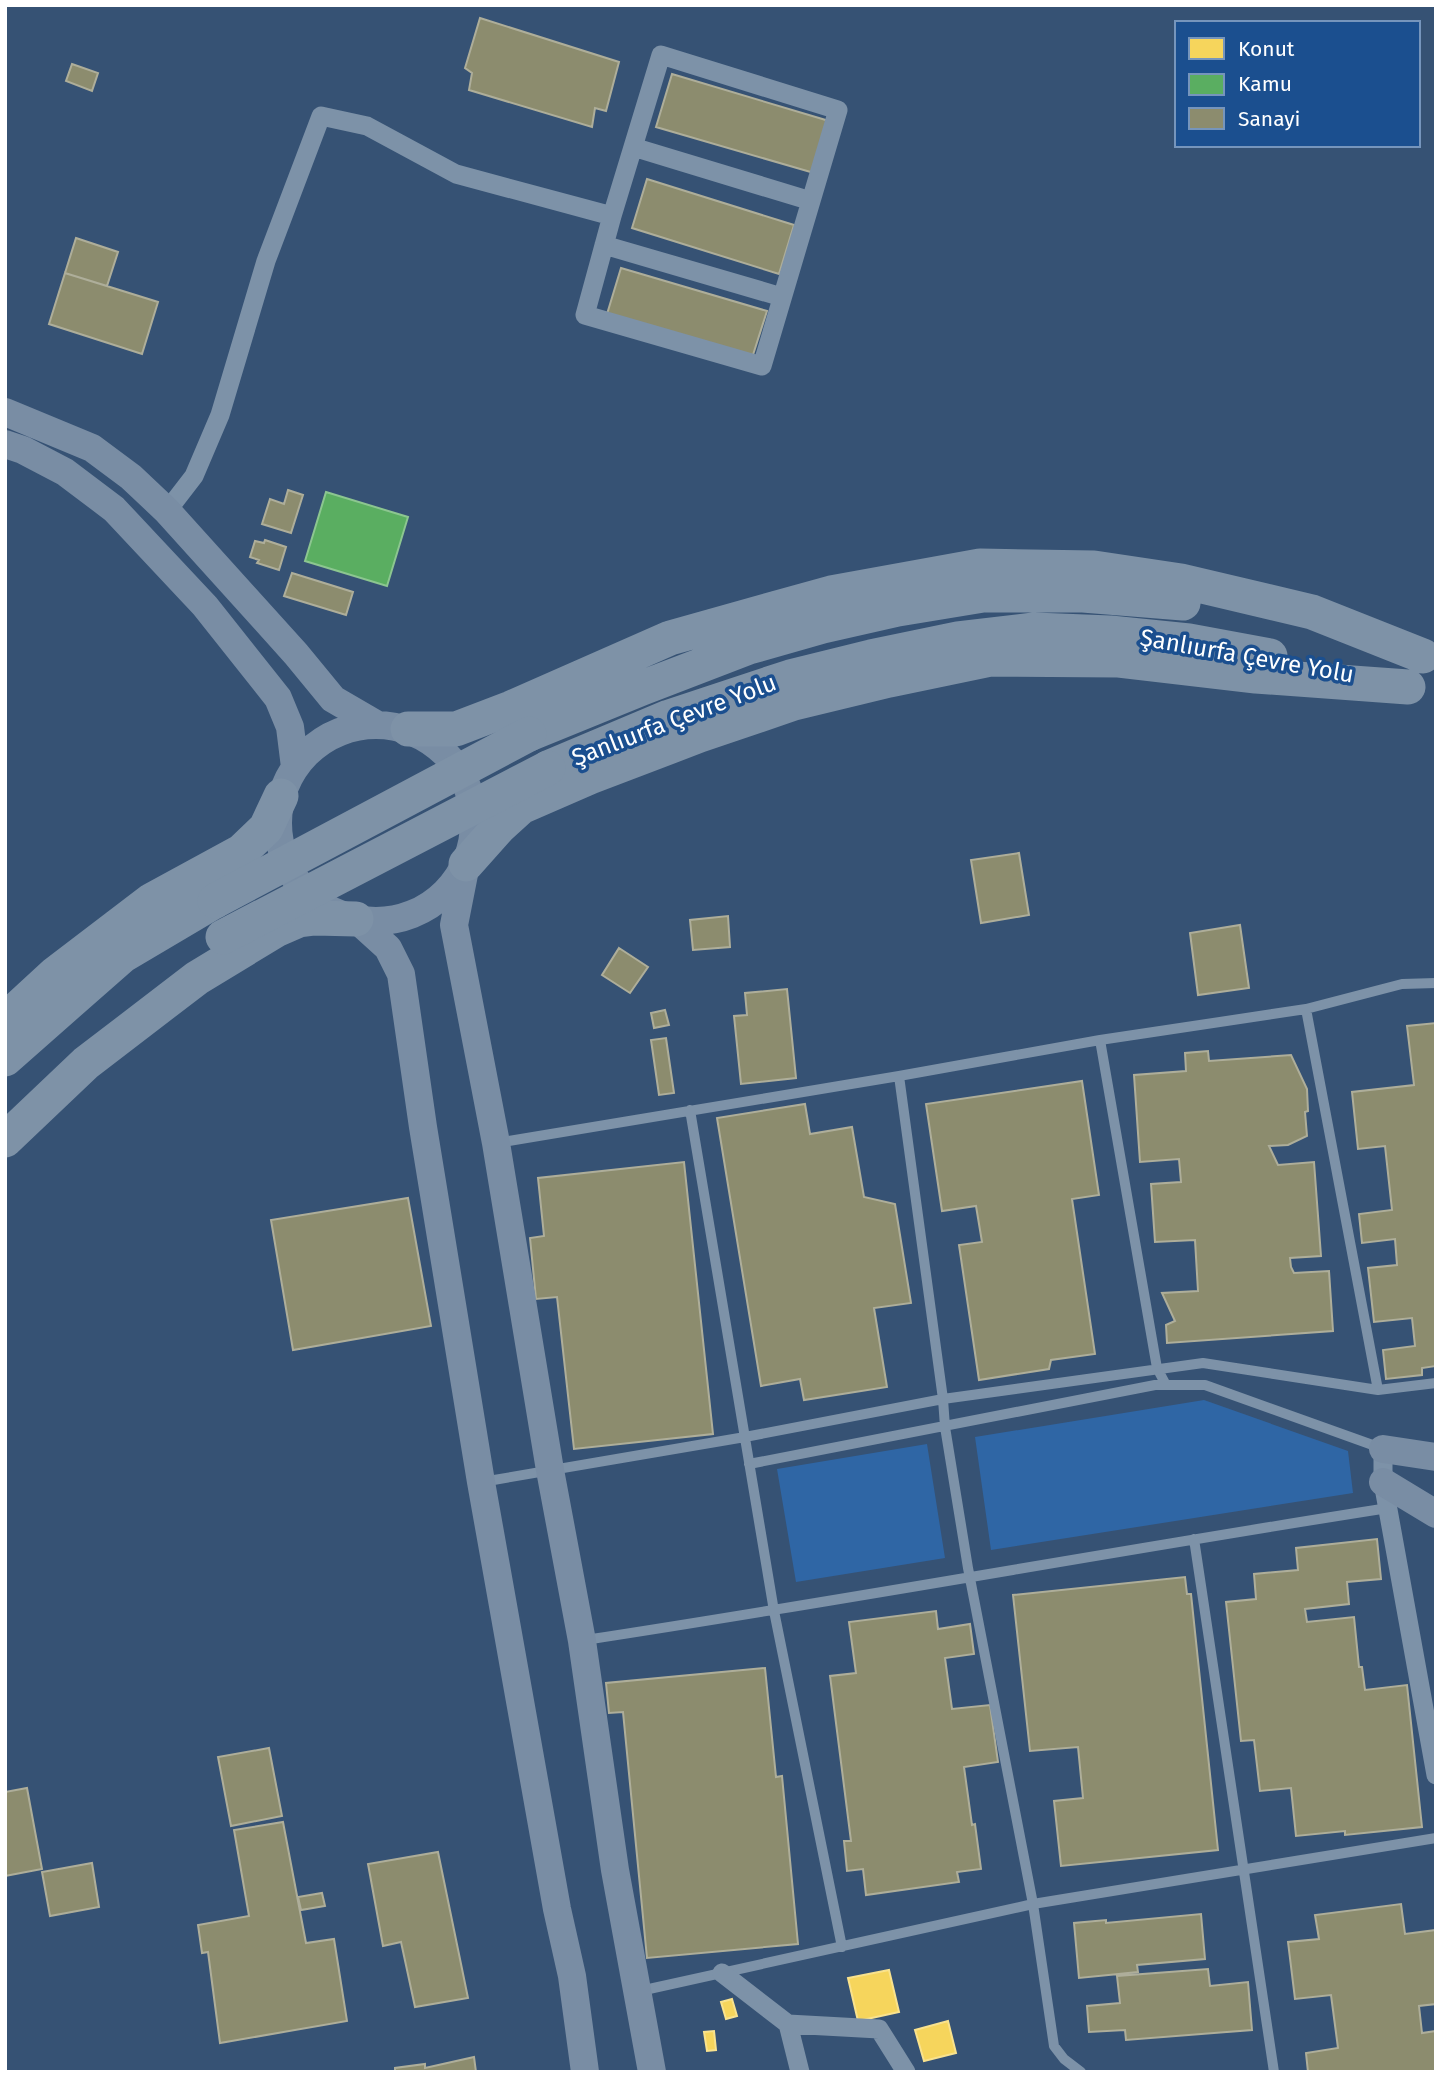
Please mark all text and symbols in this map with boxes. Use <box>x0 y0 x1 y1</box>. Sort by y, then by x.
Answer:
legend <box>1175 21 1420 147</box>
text: Konut <box>1238 36 1295 62</box>
text: Kamu <box>1238 71 1292 97</box>
text: Sanayi <box>1238 106 1301 132</box>
street label: Şanlıurfa Çevre Yolu <box>1138 623 1356 689</box>
street label: Şanlıurfa Çevre Yolu <box>568 668 780 772</box>

